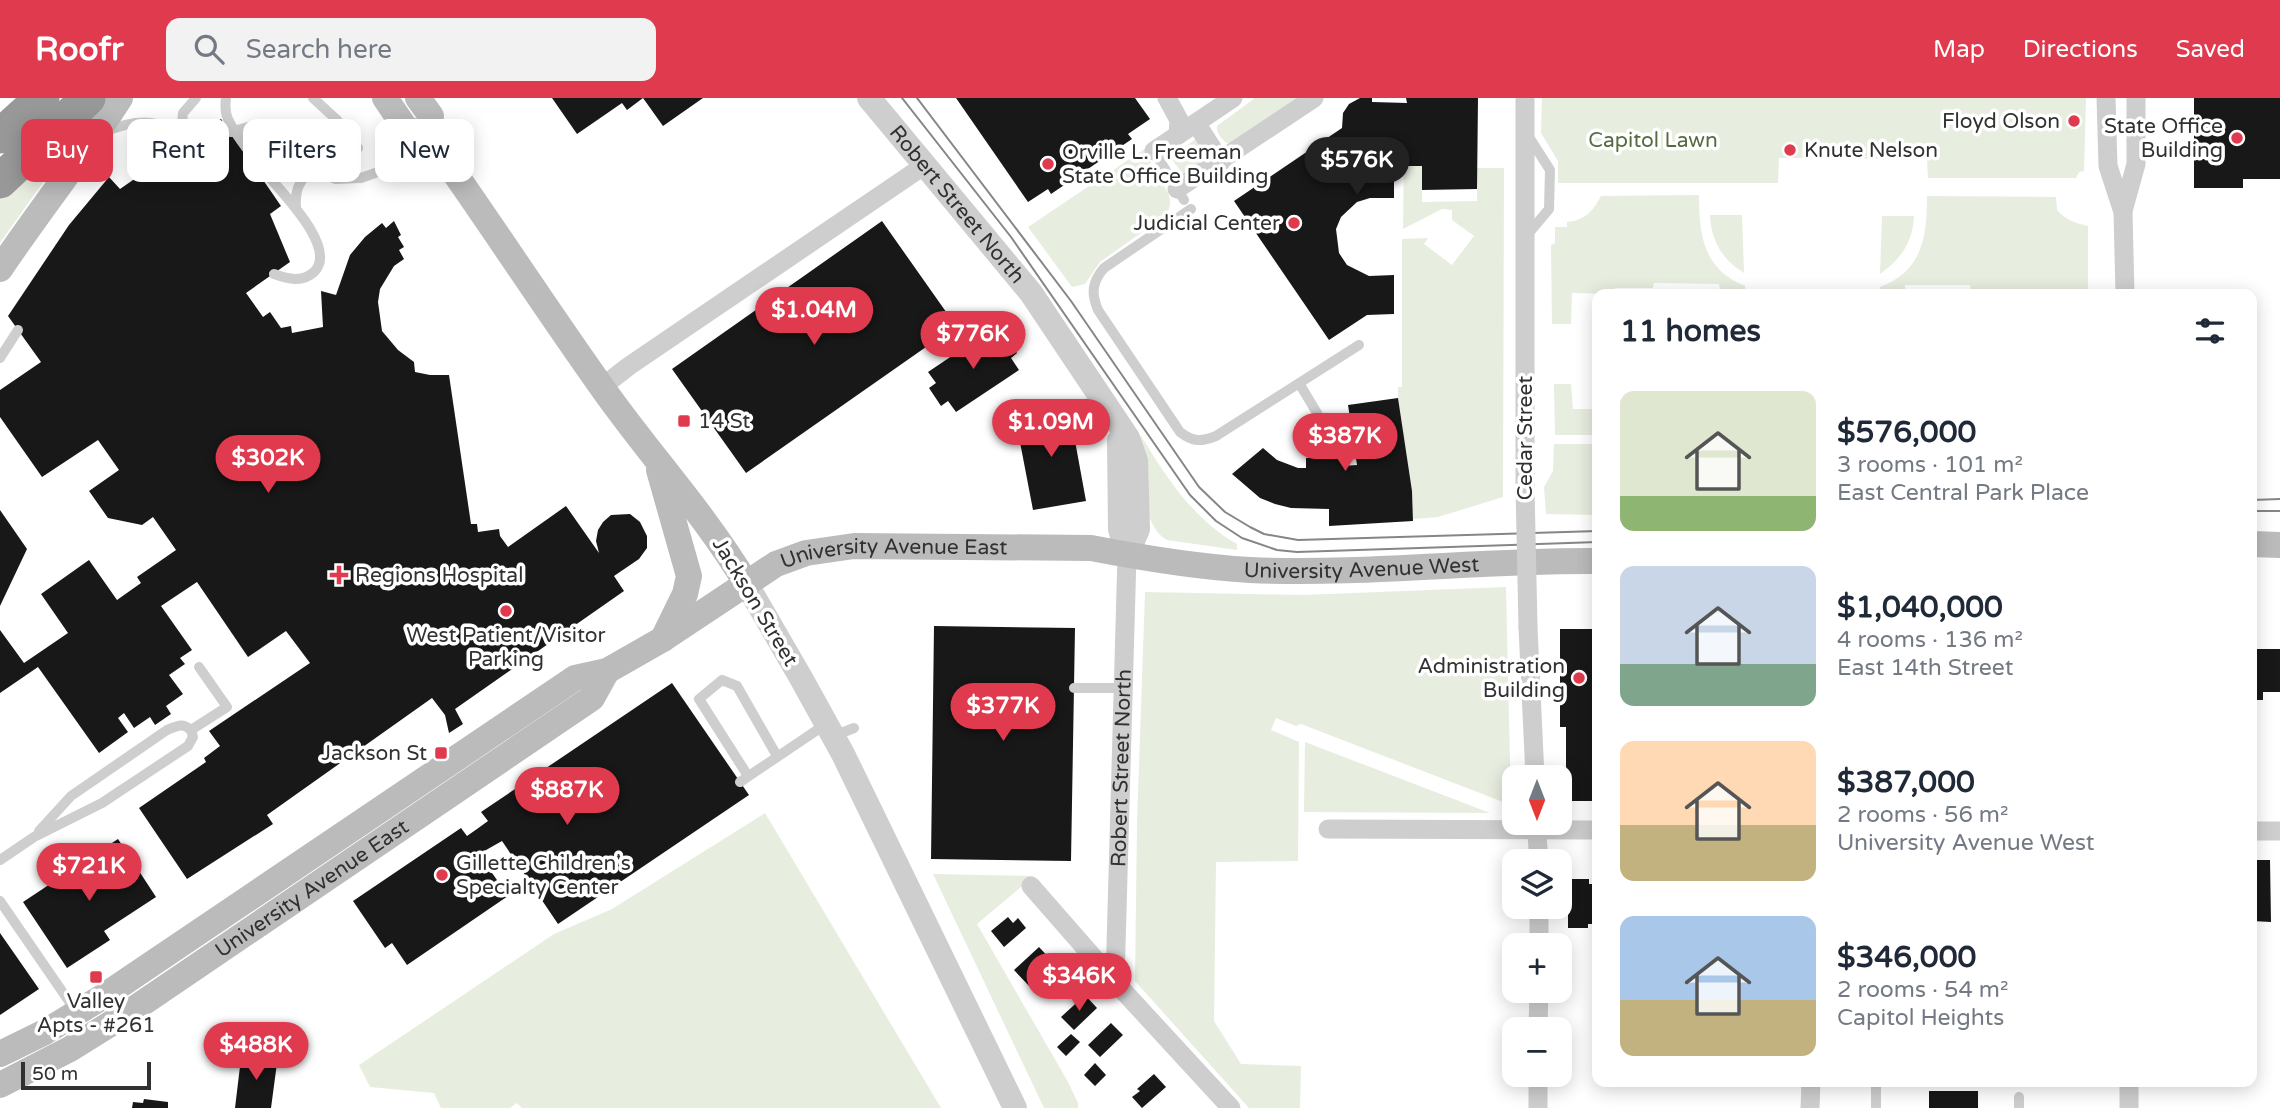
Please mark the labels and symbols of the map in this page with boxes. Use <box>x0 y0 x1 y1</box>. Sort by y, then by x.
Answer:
place label: Floyd Olson <box>1942 109 2060 134</box>
marker: Floyd Olson <box>2066 113 2082 129</box>
place label: State Office Building <box>2104 114 2223 163</box>
street label: Robert Street North <box>884 120 1030 288</box>
park label: Capitol Lawn <box>1588 128 1718 153</box>
marker: State Office Building <box>2229 130 2245 146</box>
pin: $576K <box>1308 138 1406 197</box>
place label: Knute Nelson <box>1804 138 1938 163</box>
place label: Orville L. Freeman State Office Building <box>1062 140 1269 189</box>
marker: Knute Nelson <box>1782 142 1798 158</box>
marker: Orville L. Freeman State Office Building <box>1040 156 1056 172</box>
place label: Judicial Center <box>1134 211 1280 236</box>
marker: Judicial Center <box>1286 215 1302 231</box>
pin: $1.04M <box>757 288 871 347</box>
pin: $776K <box>924 312 1022 371</box>
street label: Cedar Street <box>1513 376 1538 500</box>
pin: $1.09M <box>994 400 1108 459</box>
place label: 14 St <box>698 409 750 434</box>
marker: 14 St <box>676 413 692 429</box>
pin: $387K <box>1296 414 1394 473</box>
pin: $302K <box>219 436 317 495</box>
street label: Jackson Street <box>707 533 803 671</box>
street label: University Avenue East <box>777 533 1007 574</box>
street label: University Avenue West <box>1243 552 1480 584</box>
place label: Regions Hospital <box>355 563 523 588</box>
marker: Regions Hospital <box>329 565 349 585</box>
marker: West Patient/Visitor Parking <box>498 603 514 619</box>
place label: West Patient/Visitor Parking <box>406 623 606 672</box>
place label: Administration Building <box>1417 654 1565 703</box>
street label: Robert Street North <box>1106 669 1136 867</box>
marker: Administration Building <box>1571 670 1587 686</box>
pin: $377K <box>954 684 1052 743</box>
place label: Jackson St <box>321 741 427 766</box>
marker: Jackson St <box>433 745 449 761</box>
north arrow <box>1502 765 1572 835</box>
pin: $887K <box>518 768 616 827</box>
street label: University Avenue East <box>210 814 413 963</box>
pin: $721K <box>40 844 138 903</box>
place label: Gillette Children's Specialty Center <box>456 851 631 900</box>
marker: Gillette Children's Specialty Center <box>434 867 450 883</box>
pin: $346K <box>1030 954 1128 1013</box>
marker: Valley Apts - #261 <box>88 969 104 985</box>
place label: Valley Apts - #261 <box>37 989 155 1038</box>
pin: $488K <box>207 1023 305 1082</box>
scale bar <box>21 1059 150 1091</box>

